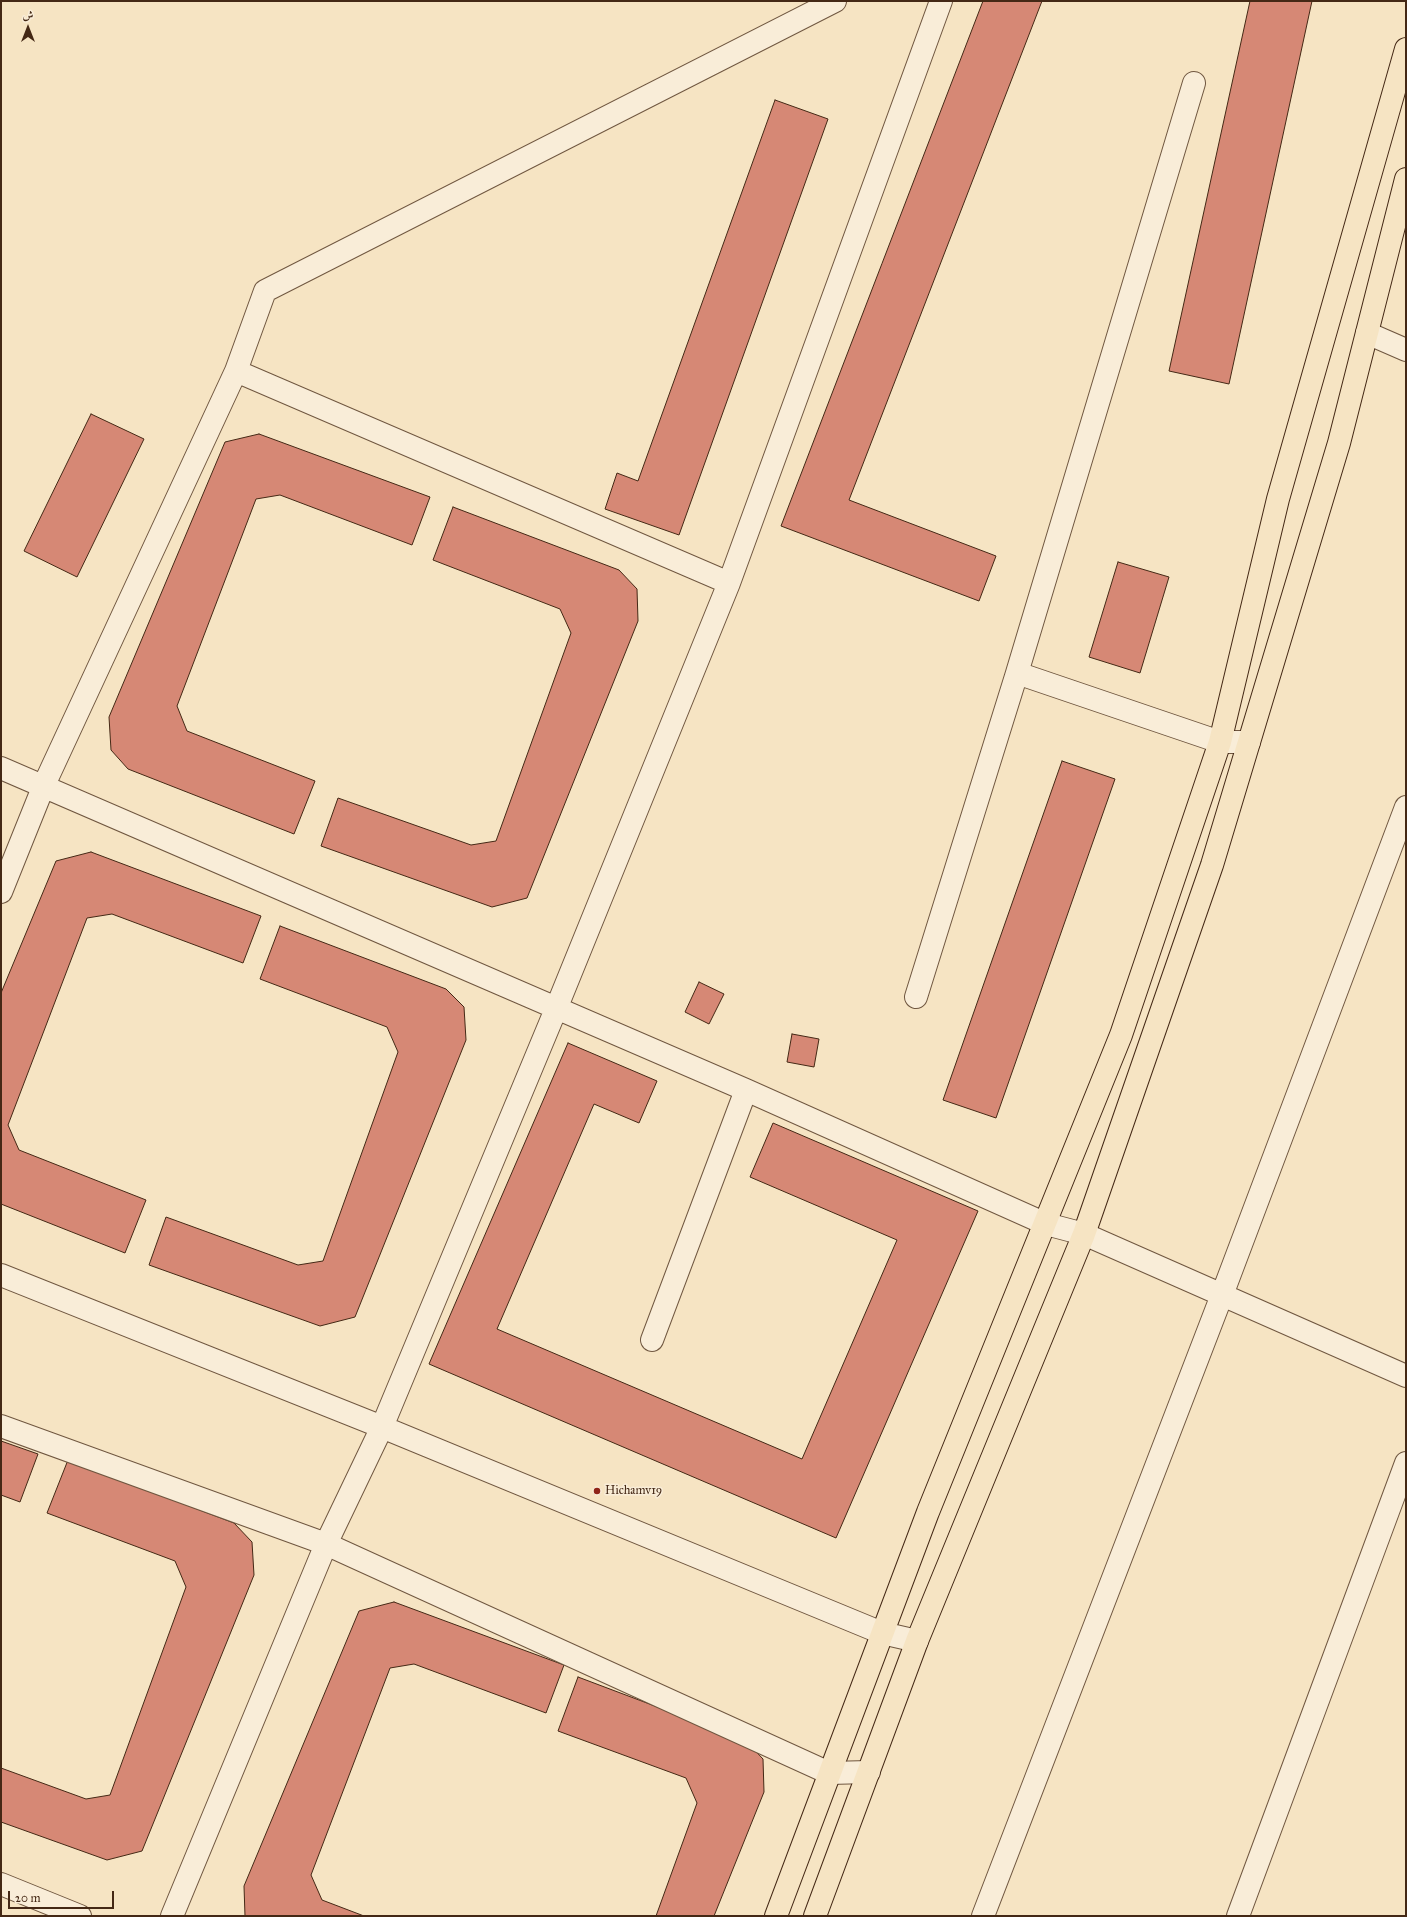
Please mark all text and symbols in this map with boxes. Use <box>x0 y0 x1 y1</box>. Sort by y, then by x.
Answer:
north arrow <box>8 8 48 48</box>
text: ش <box>23 9 33 22</box>
place label: Hichamv19 <box>605 1484 662 1498</box>
marker: Hichamv19 <box>592 1486 602 1496</box>
scale bar <box>10 1883 116 1909</box>
text: 20 m <box>15 1891 41 1905</box>

